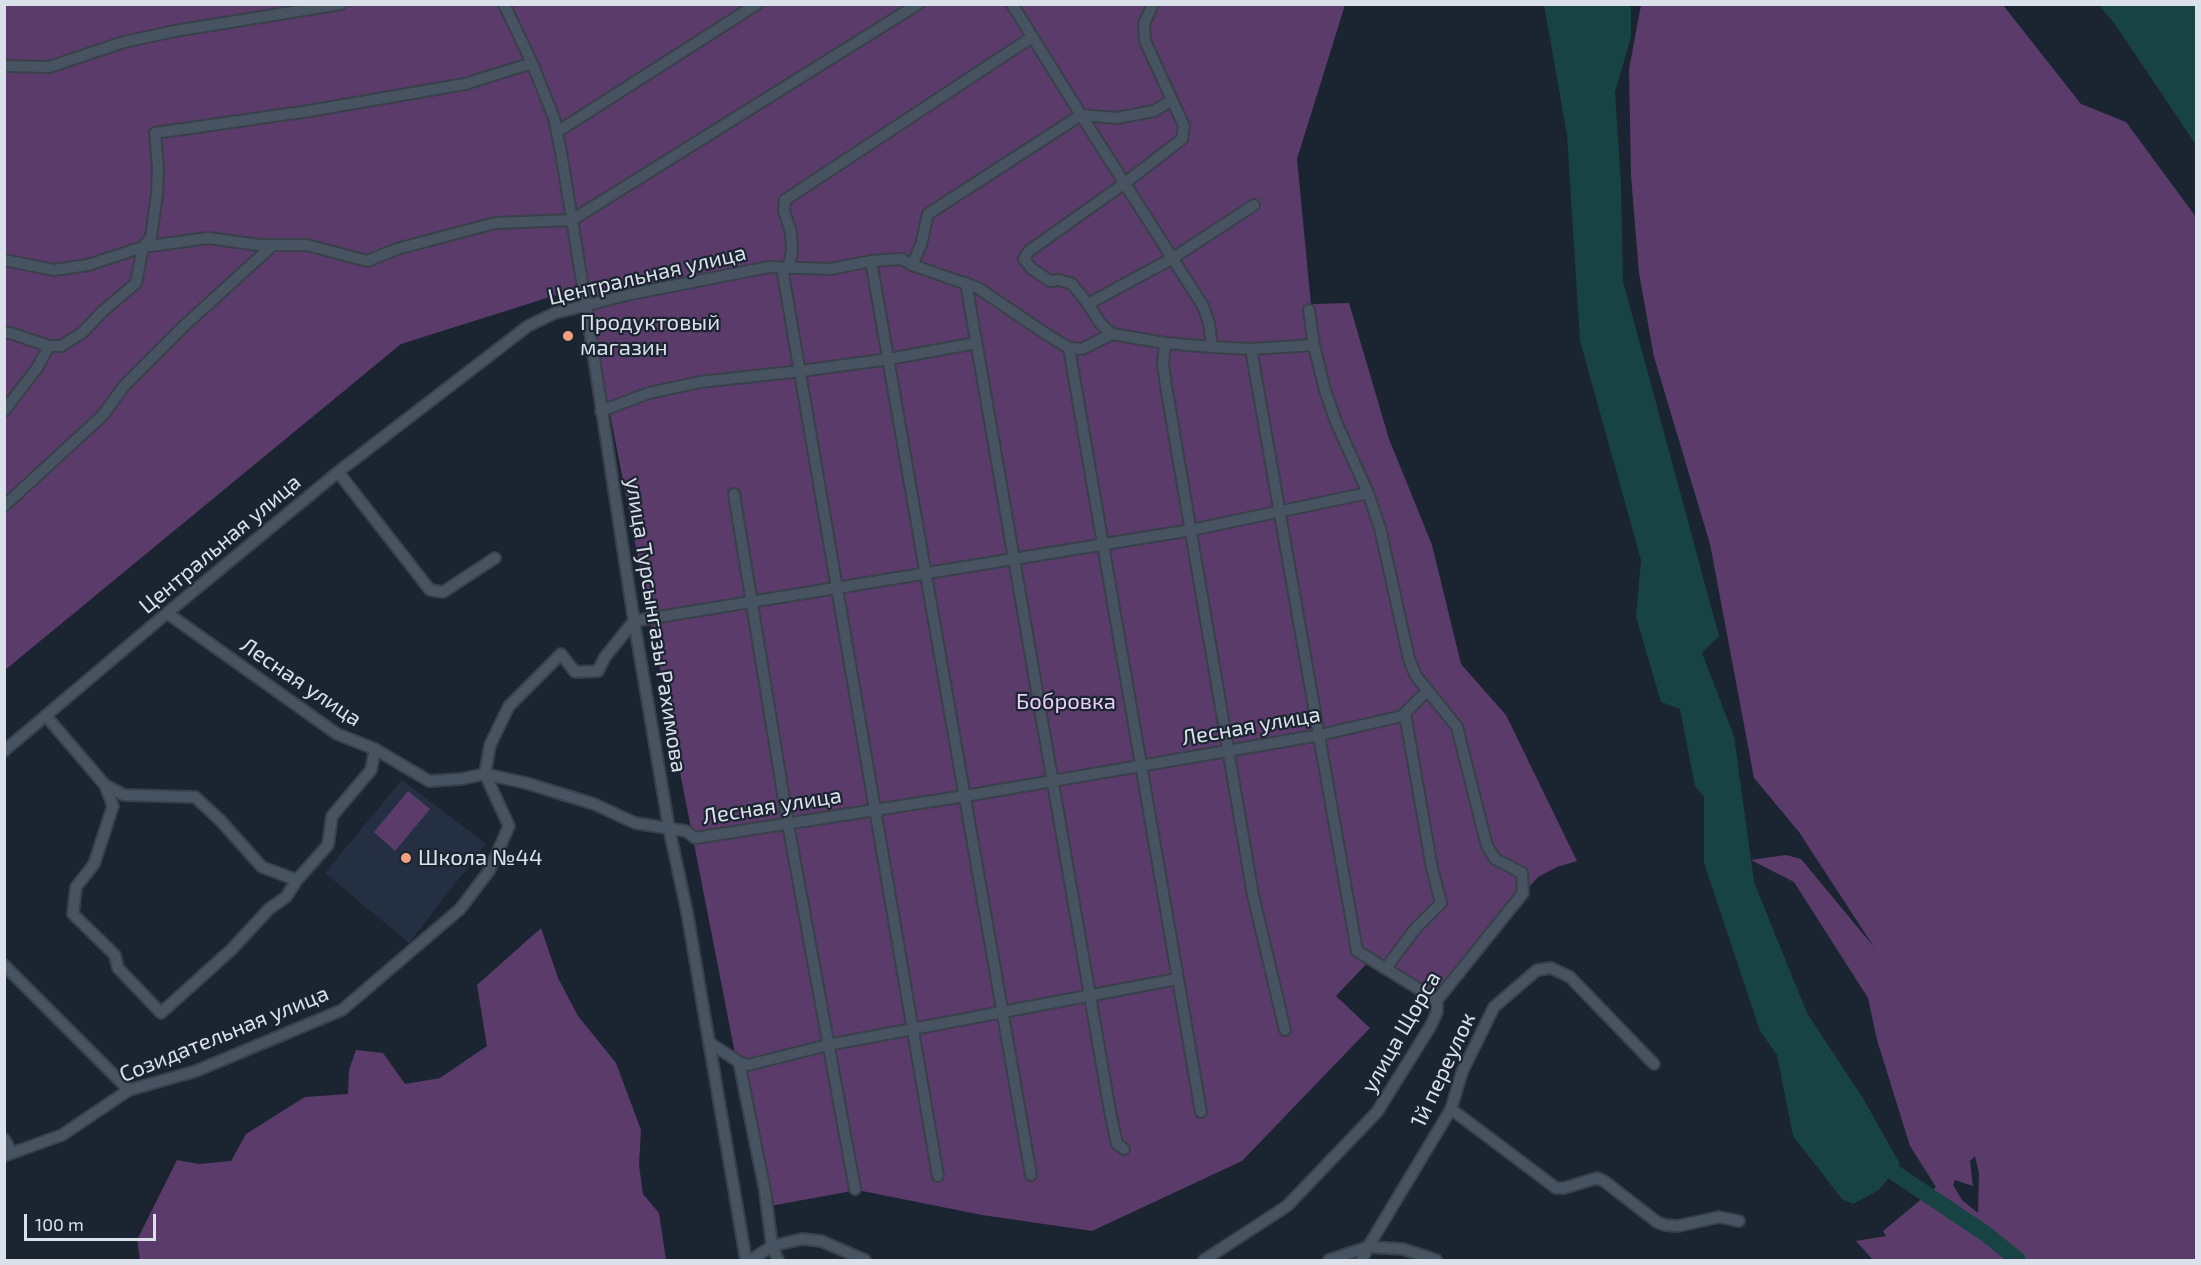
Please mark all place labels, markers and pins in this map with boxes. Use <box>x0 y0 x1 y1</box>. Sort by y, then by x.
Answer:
place label: Продуктовый магазин <box>580 310 720 362</box>
marker: Продуктовый магазин <box>561 329 575 343</box>
place label: Школа №44 <box>418 845 542 871</box>
marker: Школа №44 <box>399 851 413 865</box>

